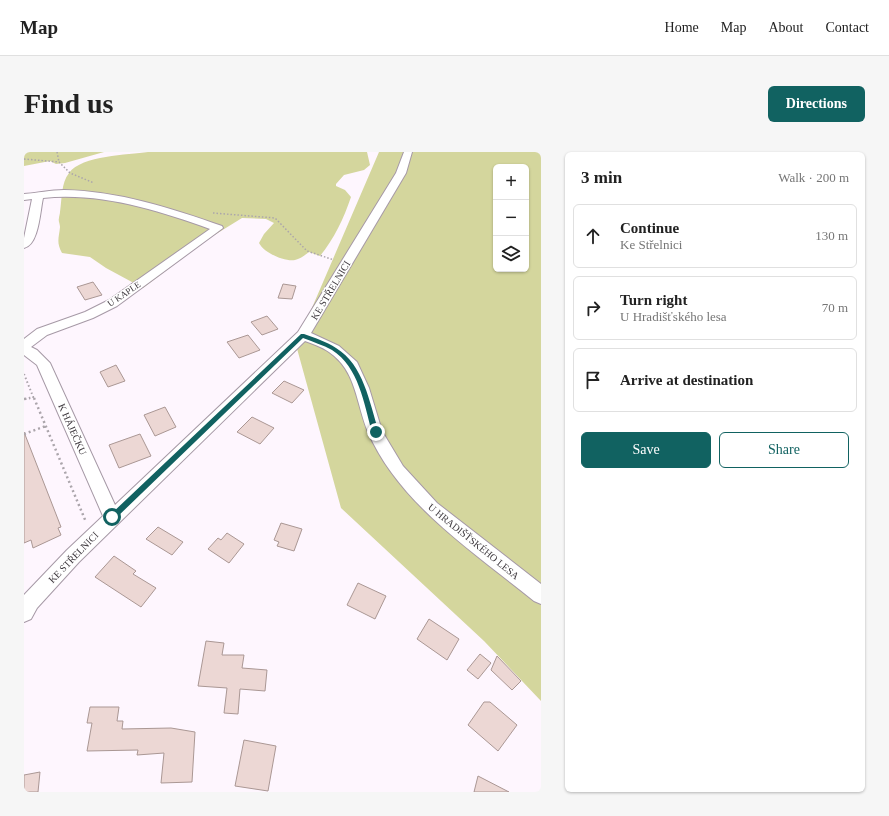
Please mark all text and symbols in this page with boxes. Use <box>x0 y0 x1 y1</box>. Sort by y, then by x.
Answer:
text: Map <box>20 17 58 38</box>
text: Home <box>665 20 699 35</box>
text: Map <box>721 20 746 35</box>
text: About <box>768 20 803 35</box>
text: Contact <box>825 20 869 35</box>
button: Directions <box>768 86 865 122</box>
text: Find us <box>24 88 114 119</box>
map controls <box>493 164 529 272</box>
button: + <box>493 164 529 200</box>
text: 3 min <box>581 168 622 187</box>
text: Walk · 200 m <box>778 170 849 185</box>
button: − <box>493 200 529 236</box>
text: Continue <box>620 220 679 236</box>
icon: ahead <box>582 225 604 247</box>
text: 130 m <box>815 228 848 243</box>
button: layers <box>493 236 529 272</box>
text: Ke Střelnici <box>620 237 682 252</box>
street label: KE STŘELNICI <box>308 259 352 322</box>
street label: U KAPLE <box>106 279 143 309</box>
text: Turn right <box>620 292 687 308</box>
icon: right <box>582 297 604 319</box>
text: 70 m <box>822 300 848 315</box>
text: U Hradišťského lesa <box>620 309 727 324</box>
icon: arrive <box>582 369 604 391</box>
text: Arrive at destination <box>620 372 753 388</box>
street label: K HÁJEČKU <box>56 402 89 457</box>
route end <box>367 423 385 441</box>
button: Save <box>581 432 711 468</box>
button: Share <box>719 432 849 468</box>
street label: U HRADIŠŤSKÉHO LESA <box>426 501 522 582</box>
route start <box>103 508 121 526</box>
street label: KE STŘELNICI <box>46 529 101 585</box>

